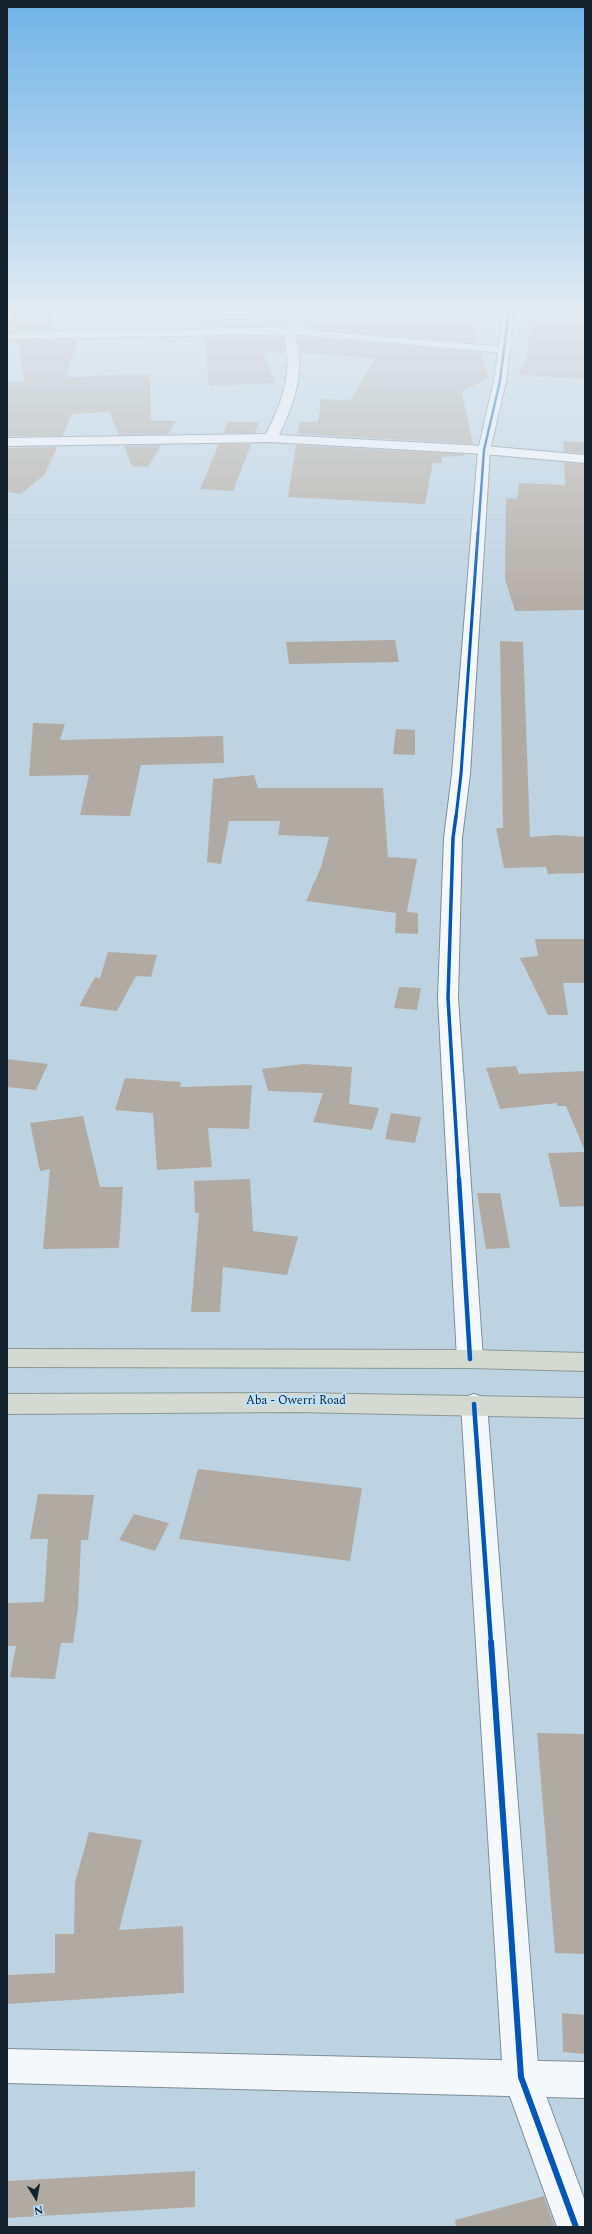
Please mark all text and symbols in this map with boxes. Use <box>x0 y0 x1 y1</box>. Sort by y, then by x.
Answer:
street label: Aba - Owerri Road <box>246 1395 346 1409</box>
north arrow <box>16 2178 56 2218</box>
text: N <box>32 2201 44 2219</box>

